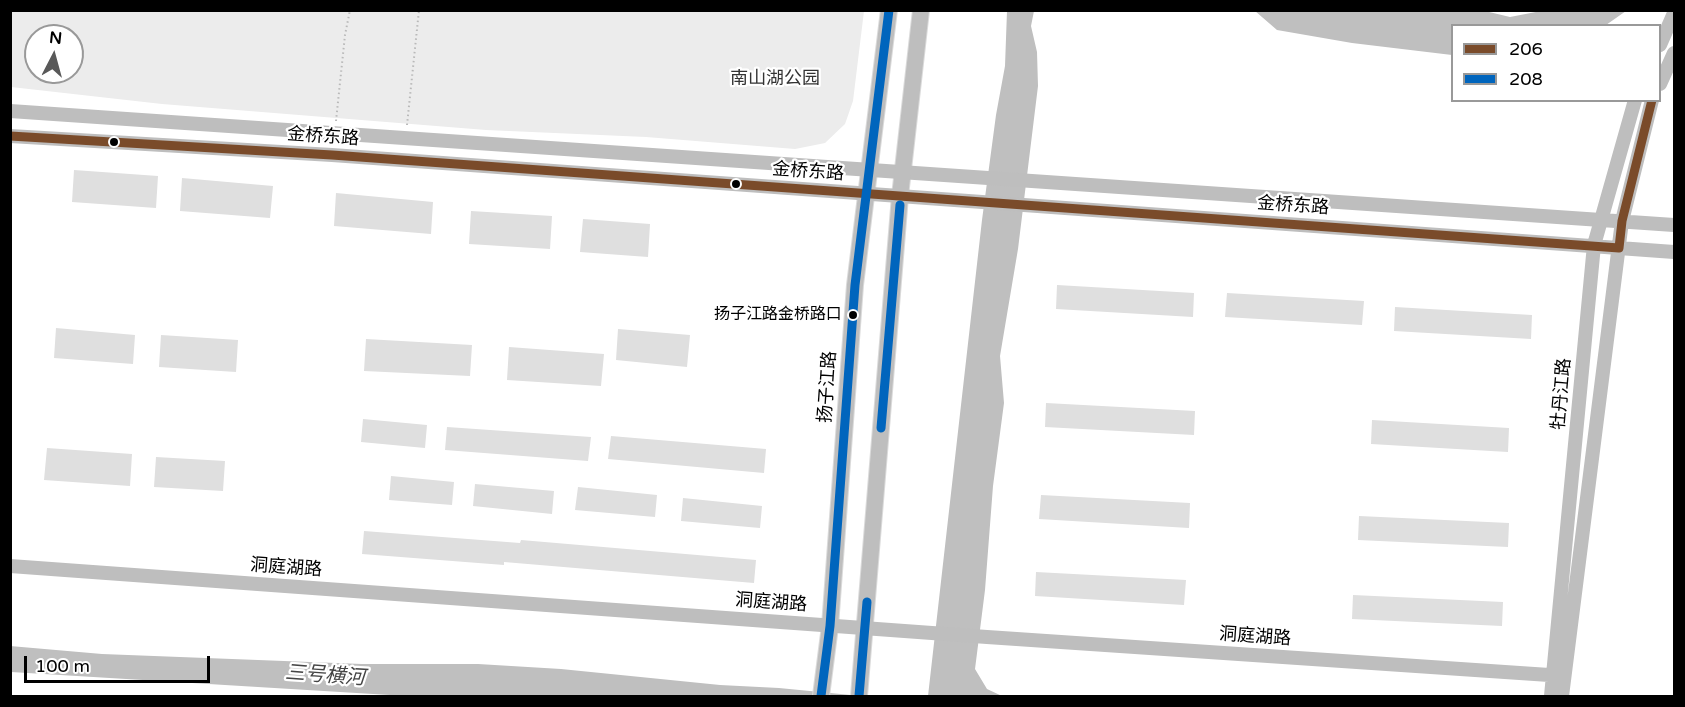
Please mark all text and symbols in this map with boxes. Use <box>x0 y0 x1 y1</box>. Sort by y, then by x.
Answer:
north arrow <box>24 24 84 84</box>
legend <box>1451 24 1661 102</box>
text: N <box>48 27 63 49</box>
text: 206 <box>1509 38 1543 60</box>
park label: 南山湖公园 <box>730 68 820 90</box>
text: 208 <box>1509 68 1543 90</box>
street label: 金桥东路 <box>286 124 360 150</box>
unlabelled marker <box>108 136 120 148</box>
street label: 金桥东路 <box>771 159 845 185</box>
unlabelled marker <box>730 178 742 190</box>
street label: 金桥东路 <box>1256 193 1330 219</box>
place label: 扬子江路金桥路口 <box>714 305 842 325</box>
marker: 扬子江路金桥路口 <box>847 309 859 321</box>
street label: 扬子江路 <box>815 350 841 424</box>
street label: 牡丹江路 <box>1548 357 1576 431</box>
street label: 洞庭湖路 <box>249 555 323 581</box>
street label: 洞庭湖路 <box>734 590 808 616</box>
street label: 洞庭湖路 <box>1218 624 1292 650</box>
scale bar <box>27 644 213 682</box>
text: 100 m <box>35 655 90 677</box>
water label: 三号横河 <box>284 661 366 691</box>

